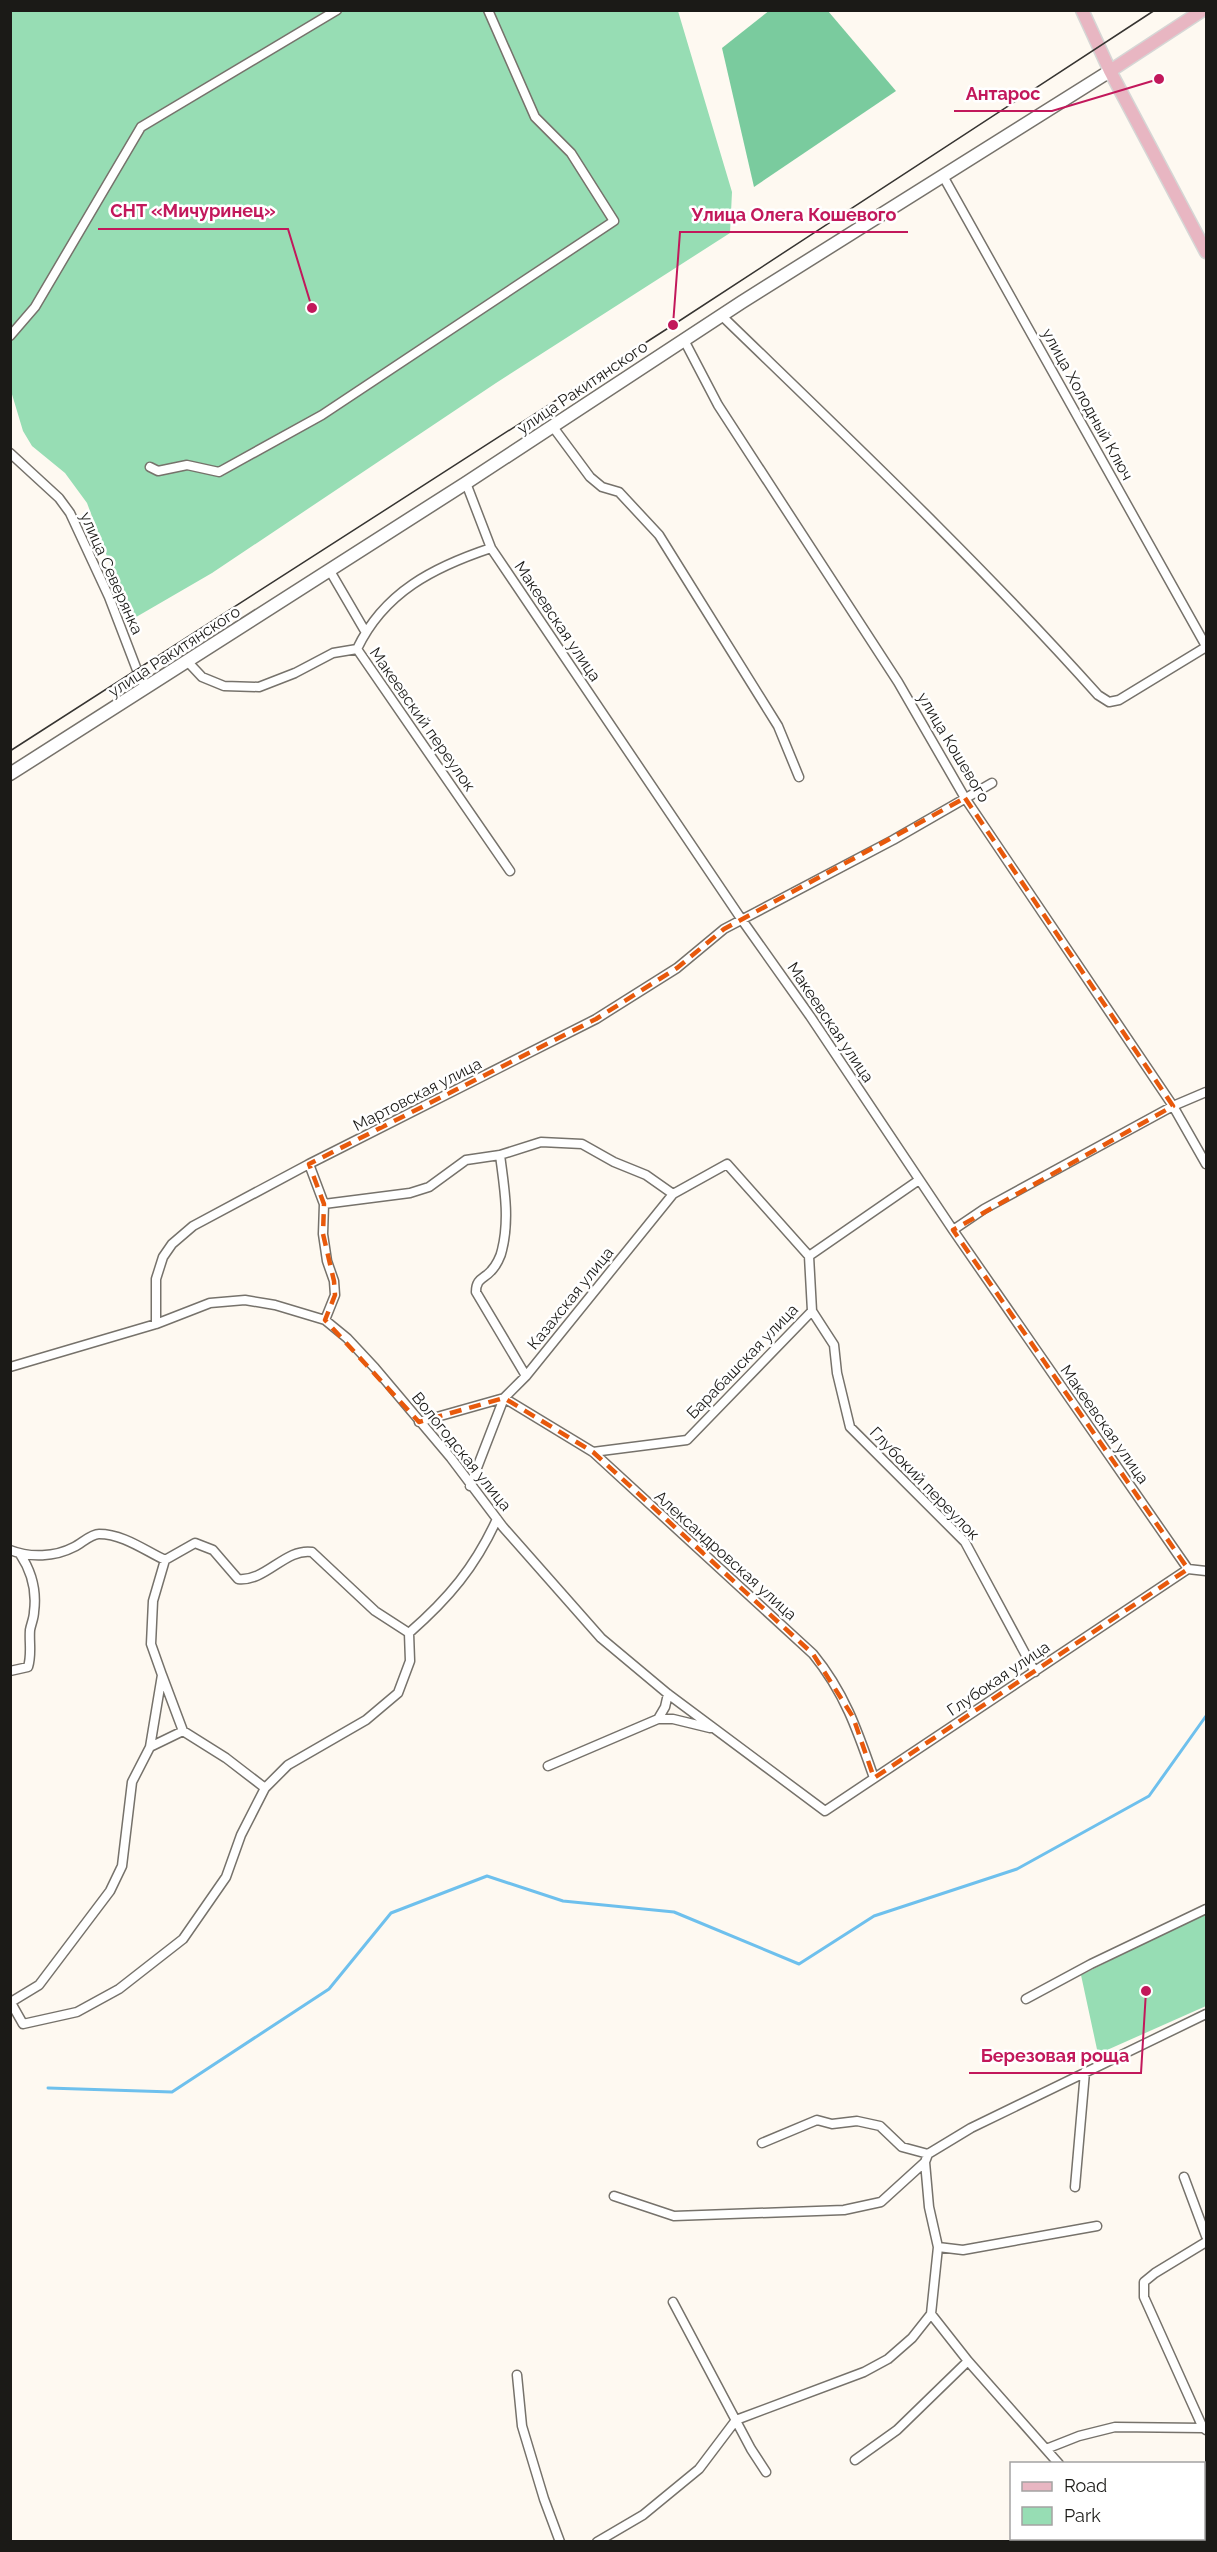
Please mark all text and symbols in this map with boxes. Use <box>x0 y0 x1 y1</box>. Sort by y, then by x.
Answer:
callout: Антарос <box>954 75 1052 111</box>
text: Антарос <box>966 83 1040 104</box>
callout: СНТ «Мичуринец» <box>98 193 288 229</box>
callout: Улица Олега Кошевого <box>680 196 908 232</box>
text: СНТ «Мичуринец» <box>110 200 276 221</box>
text: Улица Олега Кошевого <box>691 204 897 225</box>
street label: улица Холодный Ключ <box>1038 325 1137 483</box>
street label: улица Ракитянского <box>514 337 651 438</box>
street label: улица Северянка <box>76 509 147 637</box>
street label: Макеевская улица <box>510 558 605 685</box>
street label: улица Ракитянского <box>105 602 244 701</box>
street label: Макеевский переулок <box>366 644 479 795</box>
street label: улица Кошевого <box>913 689 994 806</box>
street label: Макеевская улица <box>783 959 878 1086</box>
street label: Мартовская улица <box>350 1054 484 1135</box>
street label: Казахская улица <box>523 1243 617 1353</box>
street label: Барабашская улица <box>683 1300 802 1423</box>
street label: Макеевская улица <box>1056 1361 1153 1487</box>
street label: Вологодская улица <box>408 1388 515 1514</box>
street label: Глубокий переулок <box>866 1423 984 1544</box>
street label: Александровская улица <box>651 1487 800 1624</box>
street label: Глубокая улица <box>943 1637 1053 1720</box>
callout: Березовая роща <box>969 2037 1141 2073</box>
text: Березовая роща <box>981 2045 1129 2066</box>
legend <box>1010 2462 1205 2540</box>
text: Road <box>1064 2475 1107 2496</box>
text: Park <box>1064 2505 1101 2526</box>

